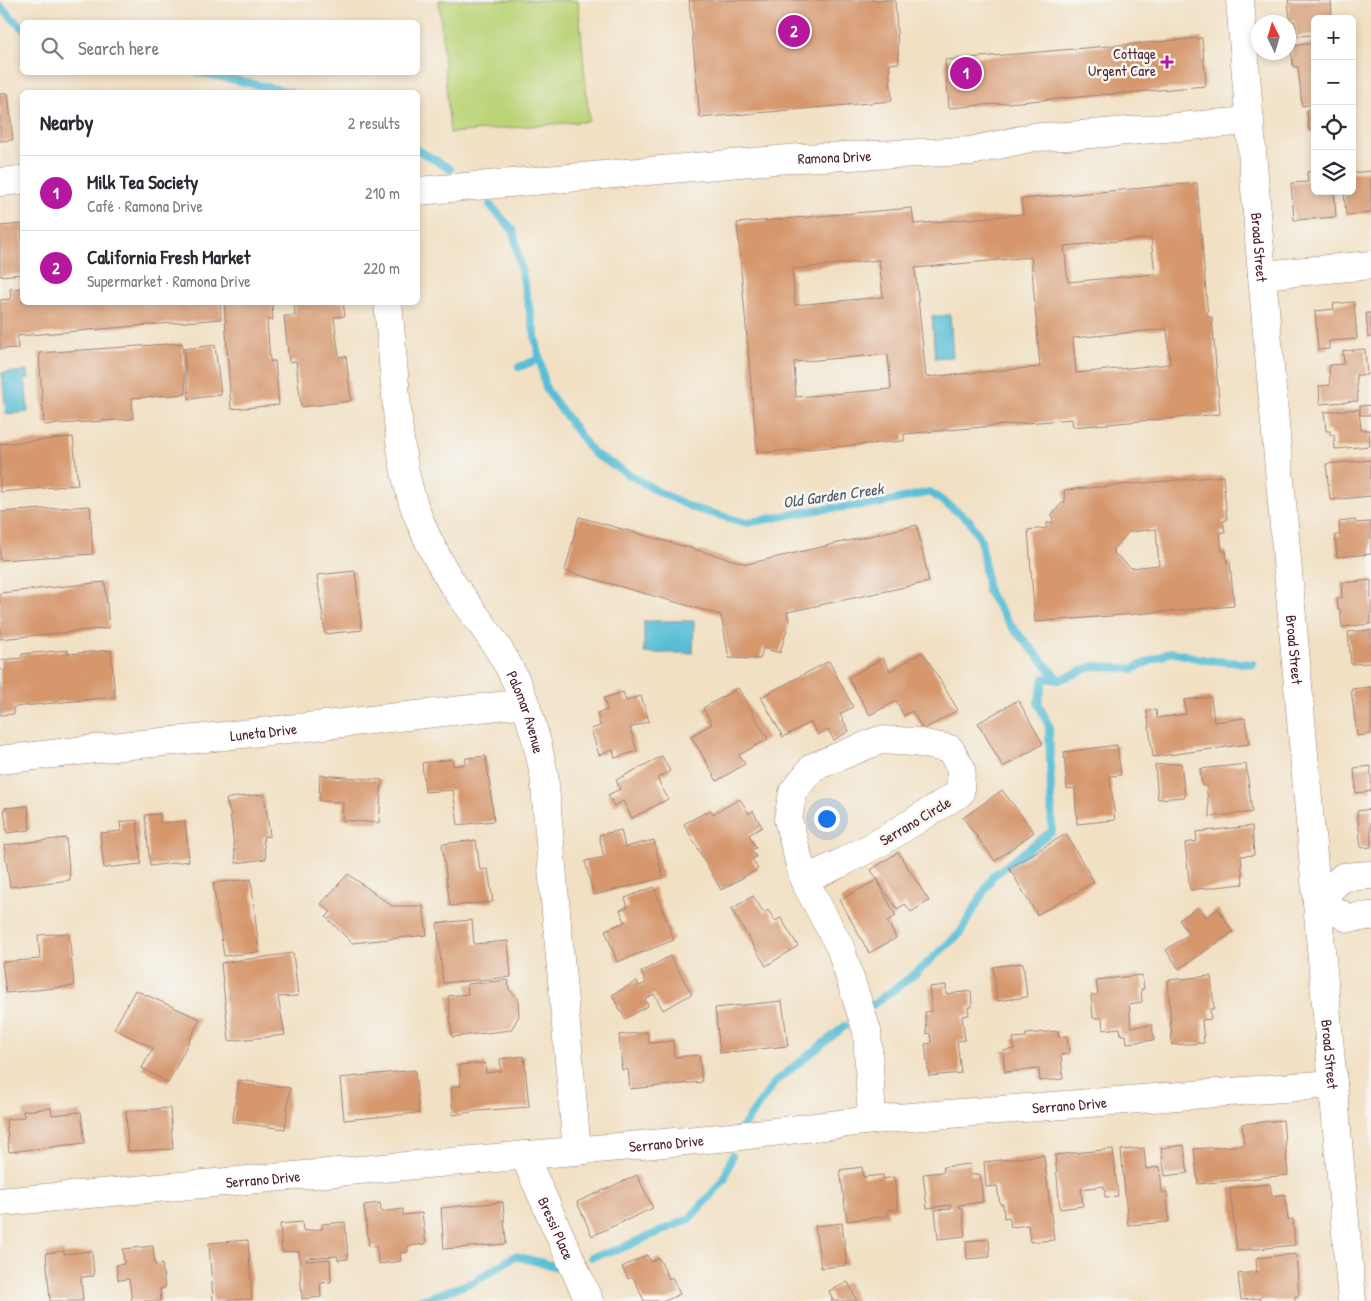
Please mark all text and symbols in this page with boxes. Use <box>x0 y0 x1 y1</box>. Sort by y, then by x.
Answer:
pin: 2 <box>778 12 810 50</box>
north arrow <box>1251 15 1296 60</box>
map controls <box>1311 15 1356 195</box>
button: + <box>1311 15 1356 60</box>
search box <box>20 20 420 75</box>
icon: search <box>38 34 66 62</box>
text: Search here <box>78 35 159 61</box>
place label: Cottage Urgent Care <box>1088 43 1156 81</box>
pin: 1 <box>950 54 982 92</box>
marker: Cottage Urgent Care <box>1160 55 1174 69</box>
button: − <box>1311 60 1356 105</box>
button: locate <box>1311 105 1356 150</box>
text: Nearby <box>40 108 93 137</box>
text: 2 results <box>348 112 400 134</box>
street label: Ramona Drive <box>797 145 872 169</box>
button: layers <box>1311 150 1356 195</box>
text: Milk Tea Society <box>87 169 198 195</box>
text: 1 <box>53 182 59 204</box>
text: 210 m <box>365 182 400 204</box>
text: Café · Ramona Drive <box>87 195 203 217</box>
street label: Broad Street <box>1247 212 1273 284</box>
text: California Fresh Market <box>87 244 250 270</box>
text: 2 <box>52 257 60 279</box>
text: 220 m <box>363 257 400 279</box>
text: Supermarket · Ramona Drive <box>87 270 251 292</box>
water label: Old Garden Creek <box>781 477 886 513</box>
street label: Broad Street <box>1281 614 1308 686</box>
street label: Palomar Avenue <box>502 667 550 755</box>
street label: Luneta Drive <box>229 718 298 746</box>
street label: Serrano Circle <box>875 791 955 851</box>
your location <box>814 806 840 832</box>
street label: Broad Street <box>1317 1019 1344 1091</box>
street label: Serrano Drive <box>1031 1091 1108 1118</box>
street label: Serrano Drive <box>628 1129 705 1157</box>
street label: Serrano Drive <box>225 1165 301 1192</box>
street label: Bressi Place <box>533 1193 580 1263</box>

